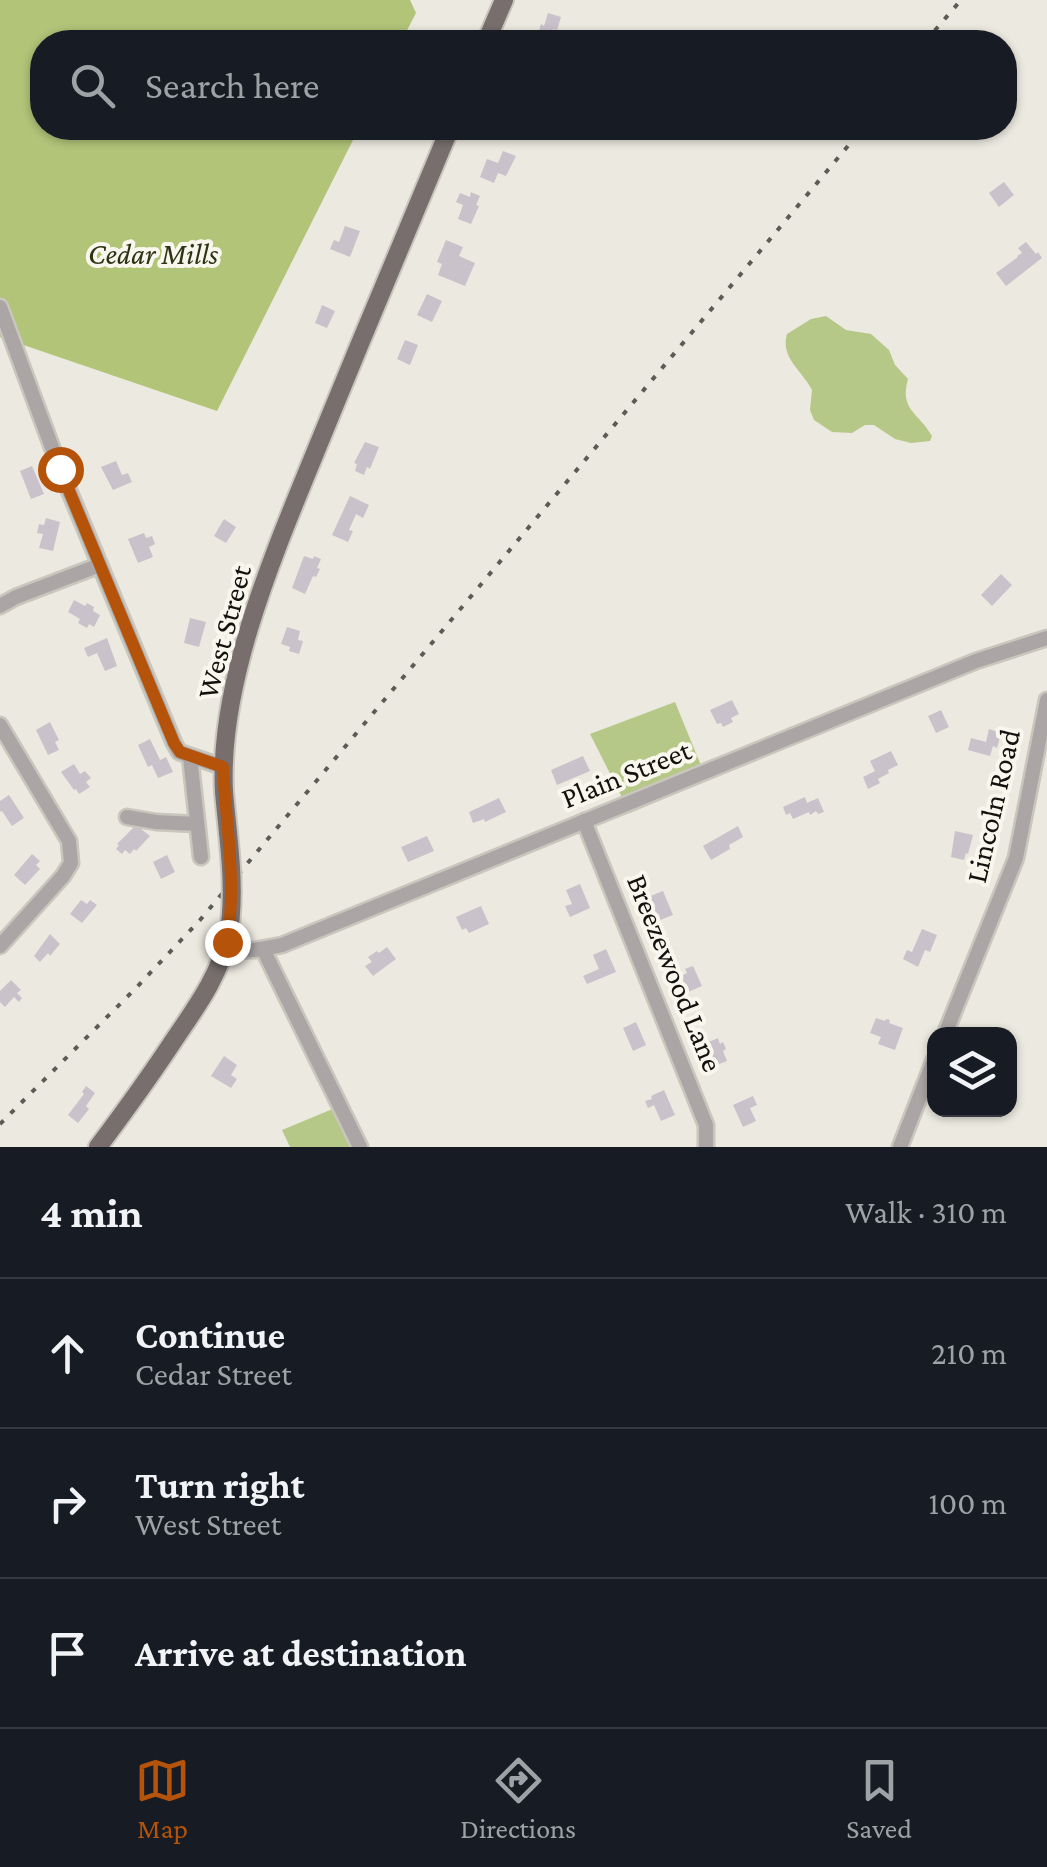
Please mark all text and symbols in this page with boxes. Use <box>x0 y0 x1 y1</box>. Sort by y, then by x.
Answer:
search box <box>30 30 1017 140</box>
icon: search <box>65 58 120 113</box>
text: Search here <box>145 64 319 106</box>
park label: Cedar Mills <box>88 237 219 270</box>
route start <box>38 447 84 493</box>
street label: West Street <box>190 560 257 702</box>
street label: Lincoln Road <box>959 726 1026 886</box>
street label: Plain Street <box>556 732 696 814</box>
street label: Breezewood Lane <box>621 869 730 1076</box>
route end <box>205 920 251 966</box>
map controls <box>927 1027 1017 1117</box>
button: layers <box>927 1027 1017 1117</box>
text: 4 min <box>40 1189 143 1236</box>
text: Walk · 310 m <box>845 1194 1007 1230</box>
text: Continue <box>135 1314 285 1356</box>
icon: ahead <box>40 1326 95 1381</box>
text: 210 m <box>931 1335 1007 1371</box>
text: Cedar Street <box>135 1356 292 1392</box>
text: Turn right <box>135 1464 304 1506</box>
icon: right <box>40 1476 95 1531</box>
text: 100 m <box>928 1485 1007 1521</box>
text: West Street <box>135 1506 281 1542</box>
icon: arrive <box>40 1626 95 1681</box>
text: Arrive at destination <box>135 1632 467 1674</box>
tab: Map <box>135 1753 190 1844</box>
tab: Directions <box>460 1753 576 1844</box>
tab: Saved <box>846 1753 912 1844</box>

